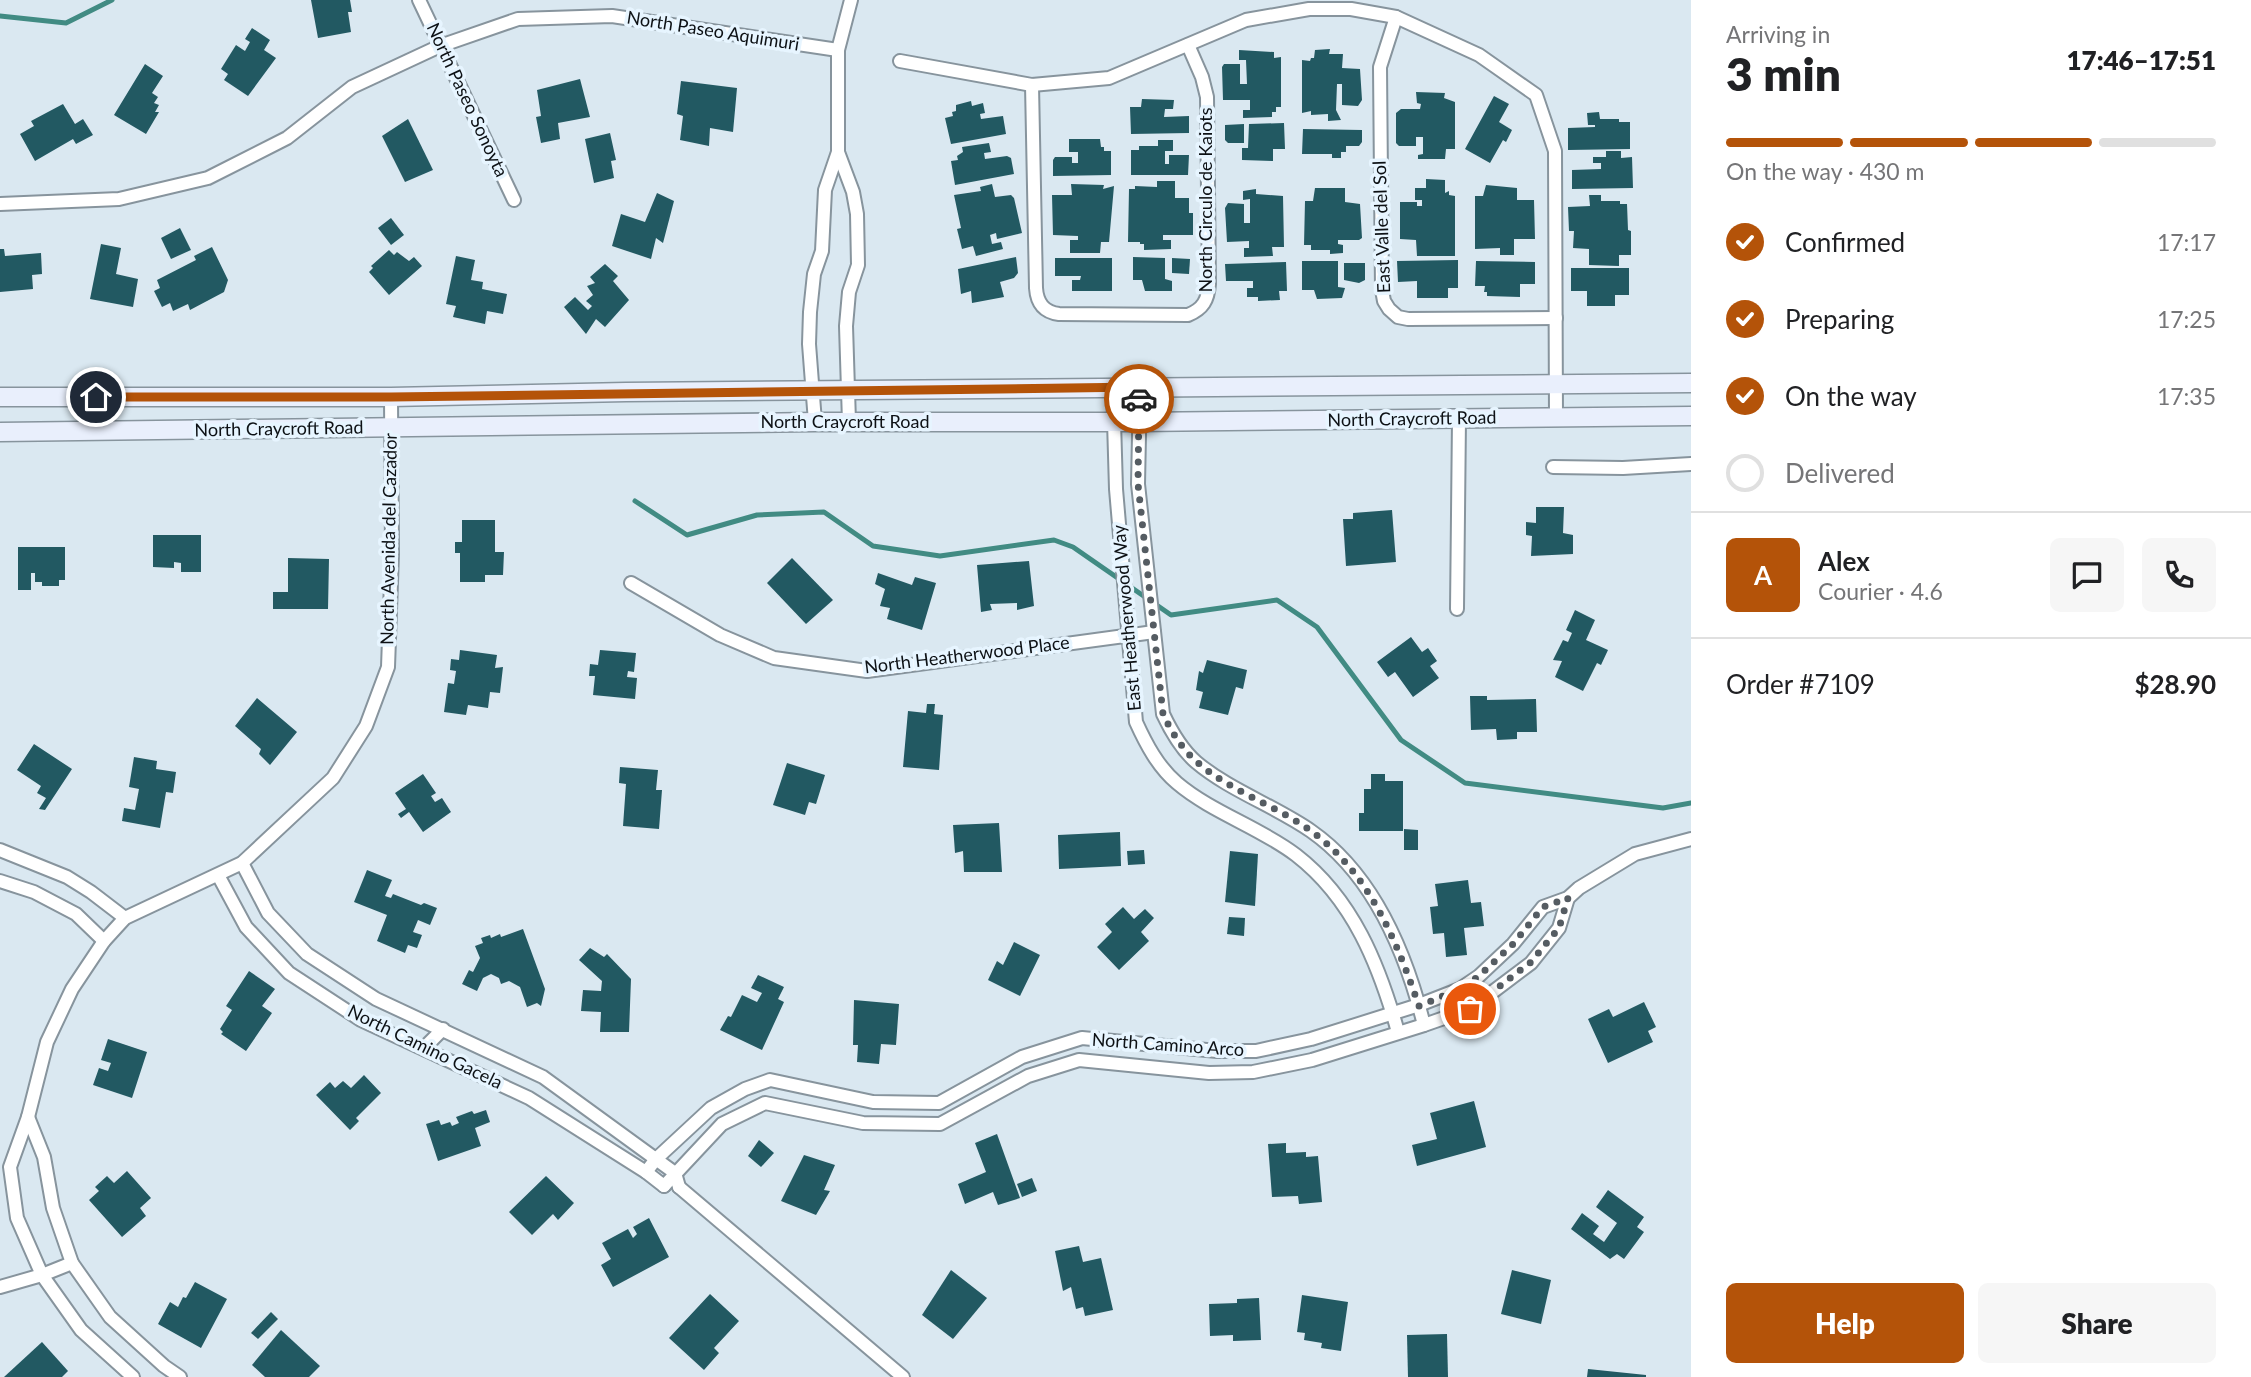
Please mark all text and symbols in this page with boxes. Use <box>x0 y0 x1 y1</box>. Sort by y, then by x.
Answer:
street label: North Paseo Aquimuri <box>625 6 801 55</box>
street label: North Paseo Sonoyta <box>423 19 513 180</box>
text: Arriving in <box>1726 20 1830 48</box>
text: 17:46–17:51 <box>2066 44 2216 76</box>
text: 3 min <box>1726 46 1841 101</box>
street label: North Circulo de Kaiots <box>1194 107 1216 293</box>
text: On the way · 430 m <box>1726 157 1925 185</box>
street label: East Valle del Sol <box>1368 160 1394 294</box>
icon: check <box>1726 223 1764 261</box>
text: Confirmed <box>1785 226 1905 258</box>
text: 17:17 <box>2157 228 2216 256</box>
icon: check <box>1726 300 1764 338</box>
text: Preparing <box>1785 303 1894 335</box>
text: 17:25 <box>2157 305 2216 333</box>
courier <box>1104 364 1174 434</box>
pin <box>66 367 126 427</box>
icon: check <box>1726 377 1764 415</box>
icon: home <box>77 378 115 416</box>
icon: car <box>1120 380 1158 418</box>
text: On the way <box>1785 380 1917 412</box>
text: 17:35 <box>2157 382 2216 410</box>
street label: North Craycroft Road <box>1327 406 1497 430</box>
street label: North Craycroft Road <box>760 410 930 432</box>
street label: North Craycroft Road <box>194 416 364 440</box>
street label: North Avenida del Cazador <box>375 432 401 645</box>
text: Delivered <box>1785 457 1895 489</box>
street label: East Heatherwood Way <box>1107 523 1145 712</box>
button: chat <box>2050 538 2124 612</box>
button: phone <box>2142 538 2216 612</box>
text: Alex <box>1818 545 1870 577</box>
text: A <box>1754 559 1772 591</box>
text: Courier · 4.6 <box>1818 577 1943 605</box>
street label: North Heatherwood Place <box>863 630 1071 678</box>
text: Order #7109 <box>1726 668 1875 700</box>
text: $28.90 <box>2134 668 2216 700</box>
pin <box>1440 979 1500 1039</box>
icon: bag <box>1451 990 1489 1028</box>
street label: North Camino Gacela <box>344 999 506 1093</box>
street label: North Camino Arco <box>1091 1028 1245 1060</box>
button: Help <box>1726 1283 1964 1363</box>
button: Share <box>1978 1283 2216 1363</box>

